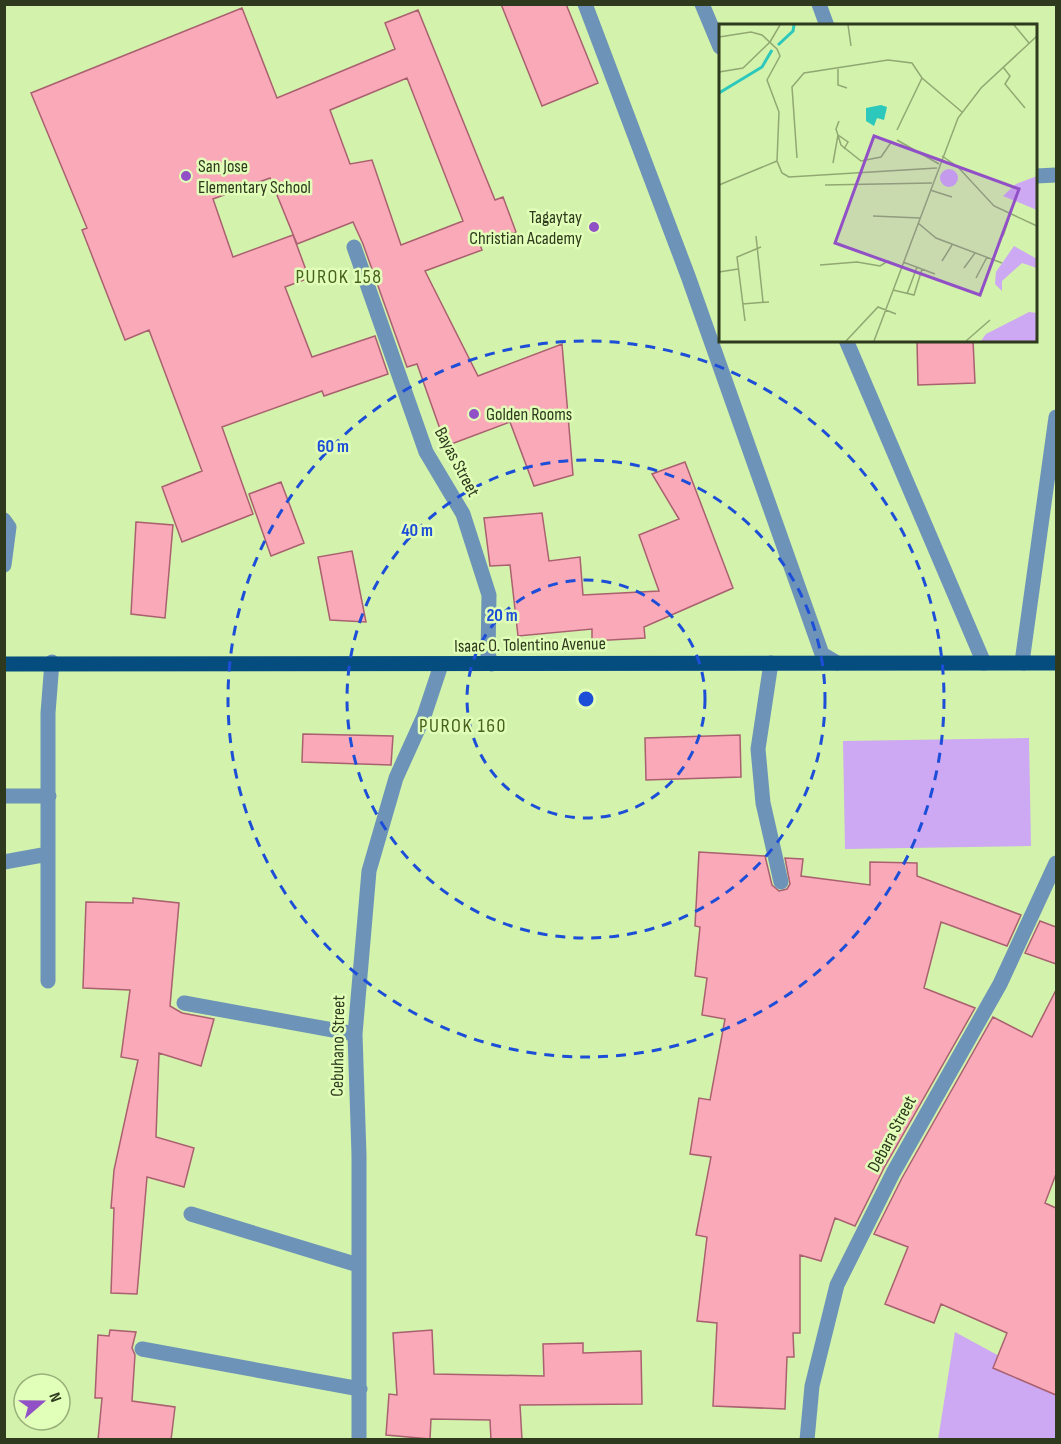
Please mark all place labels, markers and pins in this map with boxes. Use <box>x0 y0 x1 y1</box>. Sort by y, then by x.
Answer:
place label: San Jose Elementary School <box>198 156 311 198</box>
marker: San Jose Elementary School <box>179 169 193 183</box>
place label: Tagaytay Christian Academy <box>469 207 582 249</box>
marker: Tagaytay Christian Academy <box>587 220 601 234</box>
place label: Golden Rooms <box>486 404 572 425</box>
marker: Golden Rooms <box>467 407 481 421</box>
centre of rings <box>576 689 596 709</box>

